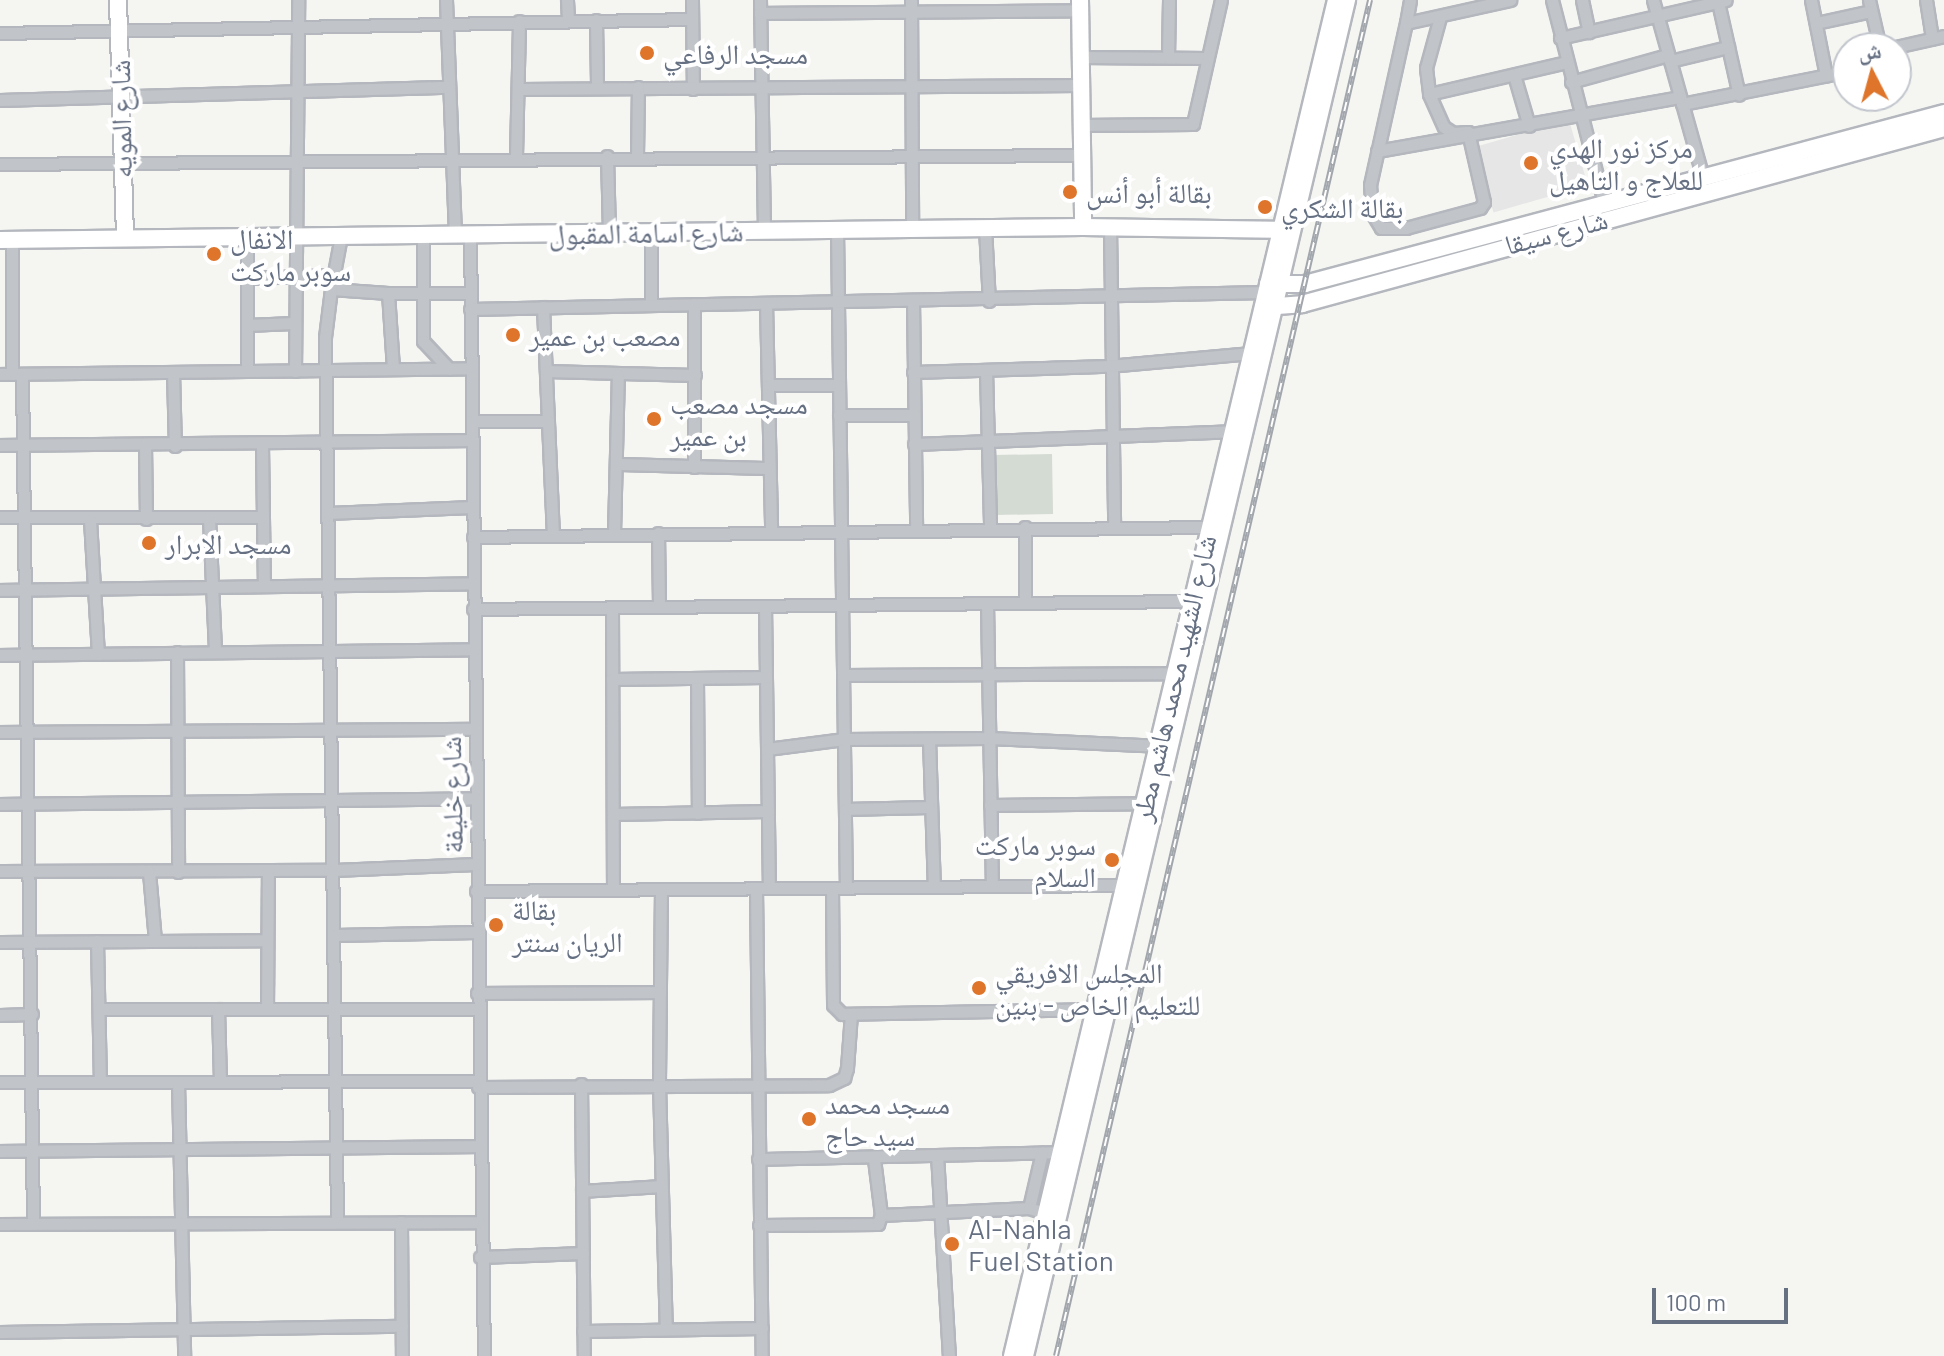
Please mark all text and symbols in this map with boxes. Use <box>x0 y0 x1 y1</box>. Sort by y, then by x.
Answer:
north arrow <box>1832 32 1912 112</box>
place label: مسجد الرفاعي <box>663 36 808 70</box>
text: ش <box>1857 36 1883 64</box>
marker: مسجد الرفاعي <box>638 44 656 62</box>
street label: شارع المويه <box>102 60 138 178</box>
place label: مركز نور الهدي للعلاج و التاهيل <box>1549 130 1703 196</box>
marker: مركز نور الهدي للعلاج و التاهيل <box>1520 152 1542 174</box>
place label: بقالة أبو أنس <box>1086 175 1212 209</box>
marker: بقالة أبو أنس <box>1061 183 1079 201</box>
place label: بقالة الشكري <box>1281 190 1403 224</box>
marker: بقالة الشكري <box>1256 198 1274 216</box>
street label: شارع سيقا <box>1501 201 1611 261</box>
street label: شارع اسامة المقبول <box>548 214 744 250</box>
place label: الانفال سوبر ماركت <box>230 221 351 287</box>
marker: الانفال سوبر ماركت <box>205 245 223 263</box>
place label: مصعب بن عمير <box>529 318 680 352</box>
marker: مصعب بن عمير <box>504 326 522 344</box>
place label: مسجد مصعب بن عمير <box>670 386 808 452</box>
marker: مسجد مصعب بن عمير <box>645 410 663 428</box>
place label: مسجد الابرار <box>165 526 292 560</box>
street label: شارع الشهيد محمد هاشم مطر <box>1124 531 1222 825</box>
marker: مسجد الابرار <box>140 534 158 552</box>
street label: شارع خليفة <box>433 736 469 854</box>
place label: سوبر ماركت السلام <box>975 827 1096 893</box>
marker: سوبر ماركت السلام <box>1103 851 1121 869</box>
place label: بقالة الريان سنتر <box>512 892 623 958</box>
marker: بقالة الريان سنتر <box>487 916 505 934</box>
place label: المجلس الافريقي للتعليم الخاص - بنين <box>995 955 1200 1021</box>
marker: المجلس الافريقي للتعليم الخاص - بنين <box>970 979 988 997</box>
place label: مسجد محمد سيد حاج <box>825 1086 950 1152</box>
marker: مسجد محمد سيد حاج <box>800 1110 818 1128</box>
place label: Al-Nahla Fuel Station <box>968 1211 1114 1277</box>
marker: Al-Nahla Fuel Station <box>943 1235 961 1253</box>
scale bar <box>1656 1272 1792 1322</box>
text: 100 m <box>1666 1287 1726 1316</box>

